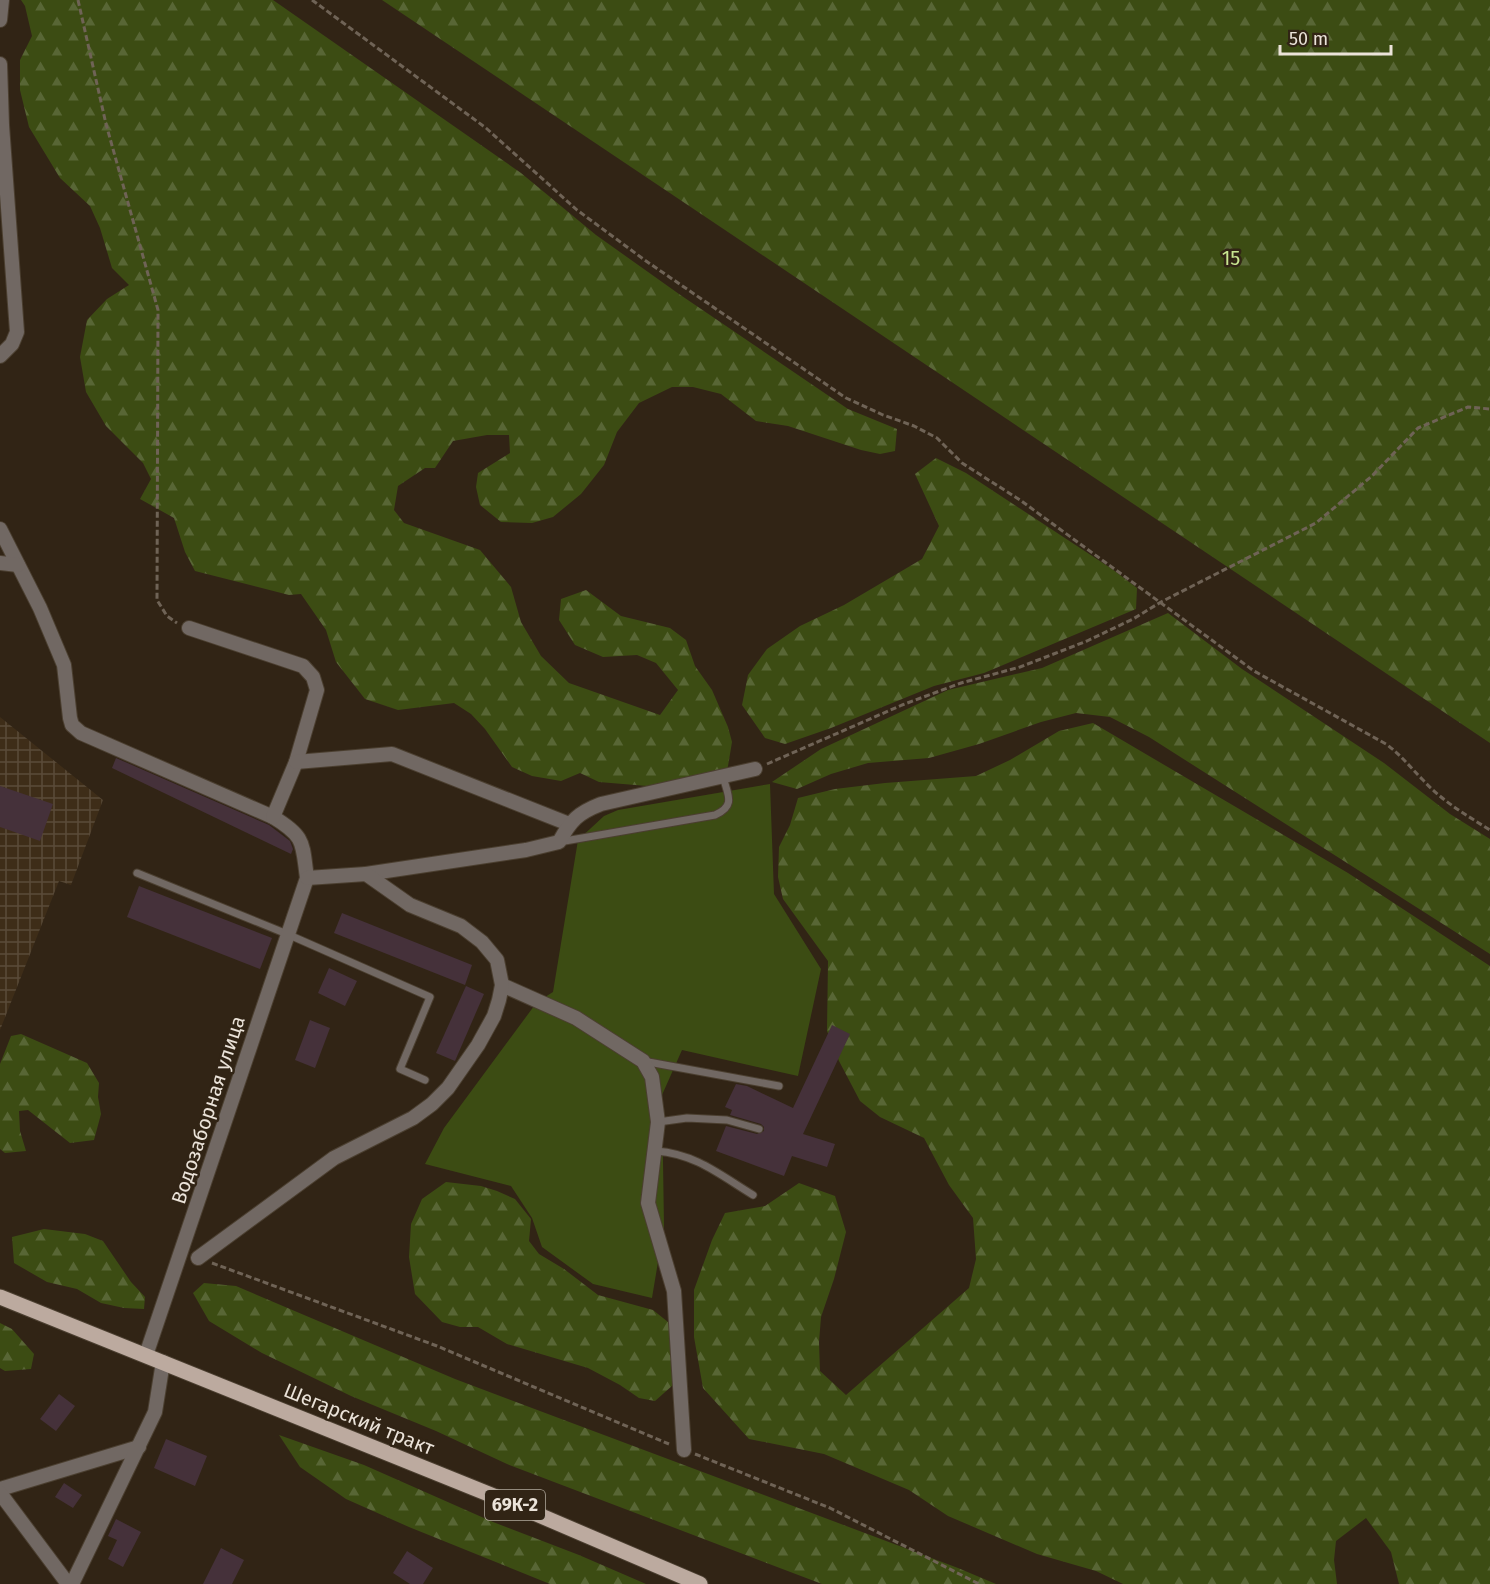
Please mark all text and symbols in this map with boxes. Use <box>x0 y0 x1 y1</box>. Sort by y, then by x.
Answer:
scale bar <box>1280 18 1391 56</box>
text: 50 m <box>1289 28 1328 50</box>
park label: 15 <box>1222 246 1240 270</box>
street label: Водозаборная улица <box>166 1013 250 1207</box>
street label: Шегарский тракт <box>280 1378 439 1460</box>
road number: 69К-2 <box>485 1490 545 1520</box>

